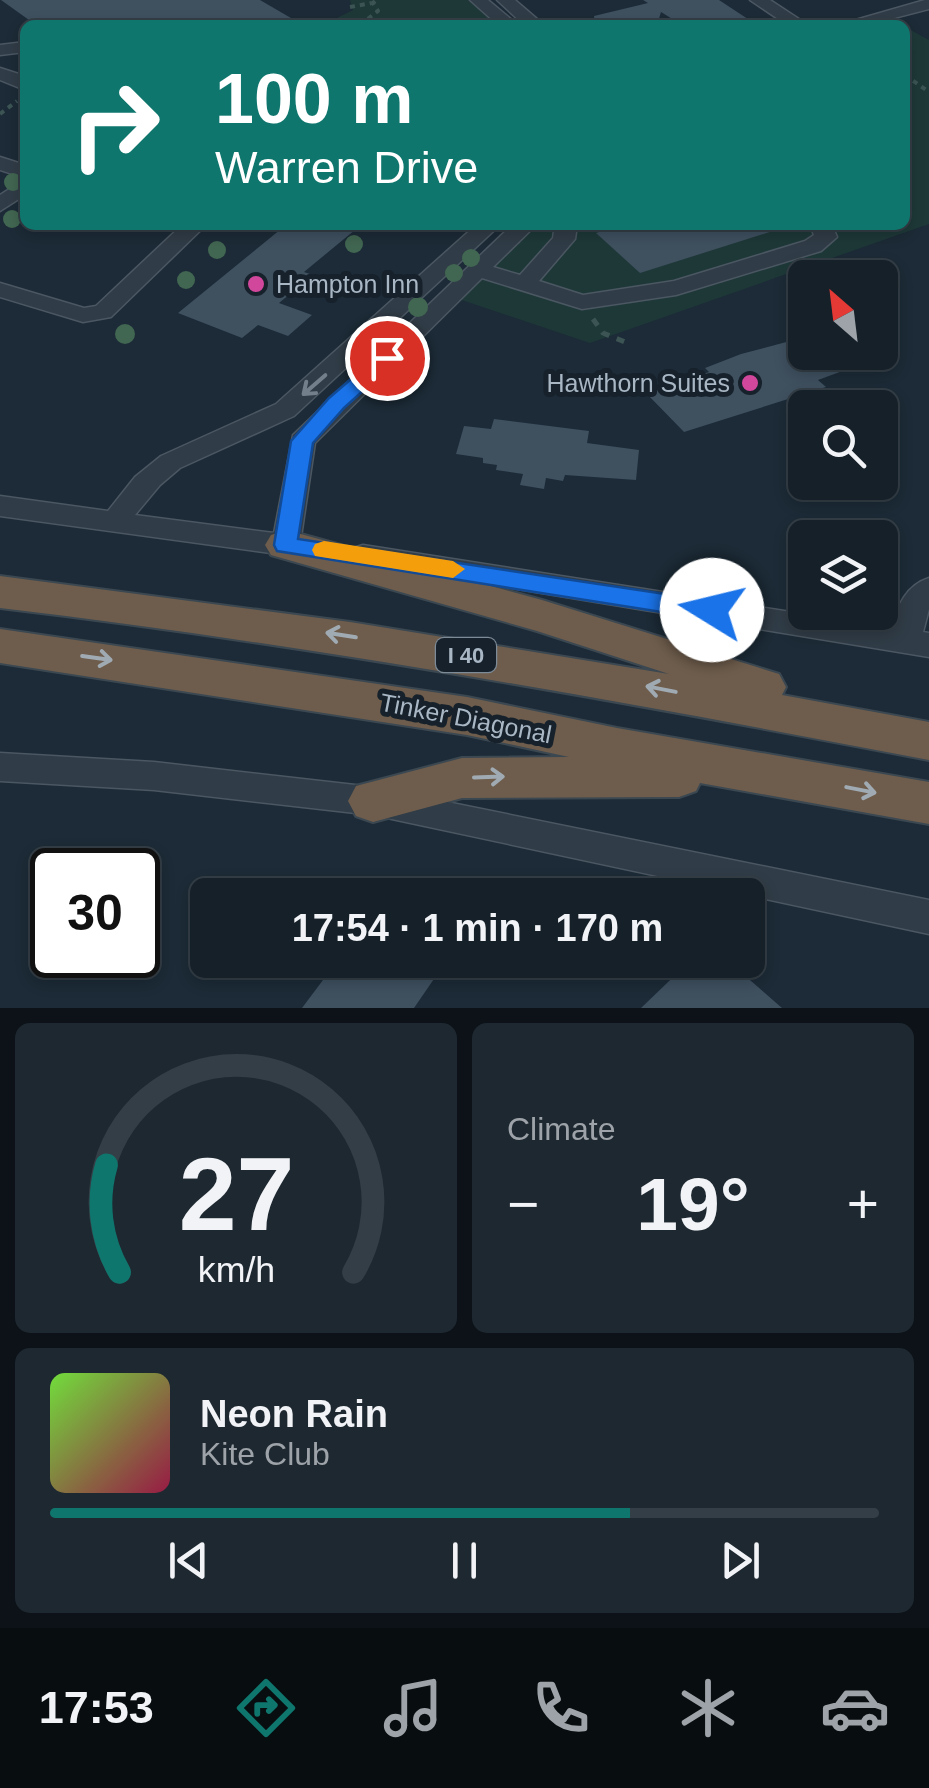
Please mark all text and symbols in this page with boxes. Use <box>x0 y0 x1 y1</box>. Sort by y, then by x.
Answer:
icon: right <box>50 60 180 190</box>
text: 100 m <box>215 60 413 138</box>
text: Warren Drive <box>215 142 478 193</box>
north arrow <box>788 260 898 370</box>
map controls <box>788 260 898 630</box>
place label: Hampton Inn <box>276 270 419 298</box>
marker: Hampton Inn <box>245 273 267 295</box>
pin <box>345 316 430 401</box>
icon: arrive <box>360 331 415 386</box>
place label: Hawthorn Suites <box>547 369 730 397</box>
marker: Hawthorn Suites <box>739 372 761 394</box>
one-way arrow <box>302 373 327 396</box>
button: search <box>788 390 898 500</box>
button: layers <box>788 520 898 630</box>
position arrow <box>660 558 764 662</box>
one-way arrow <box>325 626 358 644</box>
road number: I 40 <box>436 638 496 672</box>
one-way arrow <box>80 650 112 668</box>
one-way arrow <box>646 679 678 698</box>
street label: Tinker Diagonal <box>378 688 554 748</box>
one-way arrow <box>472 768 504 787</box>
one-way arrow <box>844 781 877 800</box>
speed limit sign: 30 <box>30 848 160 978</box>
text: 17:54 · 1 min · 170 m <box>292 907 663 949</box>
text: Climate <box>507 1111 615 1147</box>
text: 27 <box>178 1136 294 1252</box>
text: 19° <box>636 1162 750 1246</box>
text: − <box>507 1173 539 1235</box>
text: + <box>847 1173 879 1235</box>
text: km/h <box>197 1250 275 1290</box>
text: Neon Rain <box>200 1393 388 1435</box>
text: Kite Club <box>200 1436 330 1472</box>
icon: previous <box>161 1533 216 1588</box>
icon: pause <box>437 1533 492 1588</box>
icon: next <box>713 1533 768 1588</box>
icon: directions <box>231 1673 301 1743</box>
icon: music <box>378 1673 448 1743</box>
icon: phone <box>526 1673 596 1743</box>
icon: climate <box>673 1673 743 1743</box>
icon: car <box>820 1673 890 1743</box>
text: 17:53 <box>39 1682 154 1733</box>

